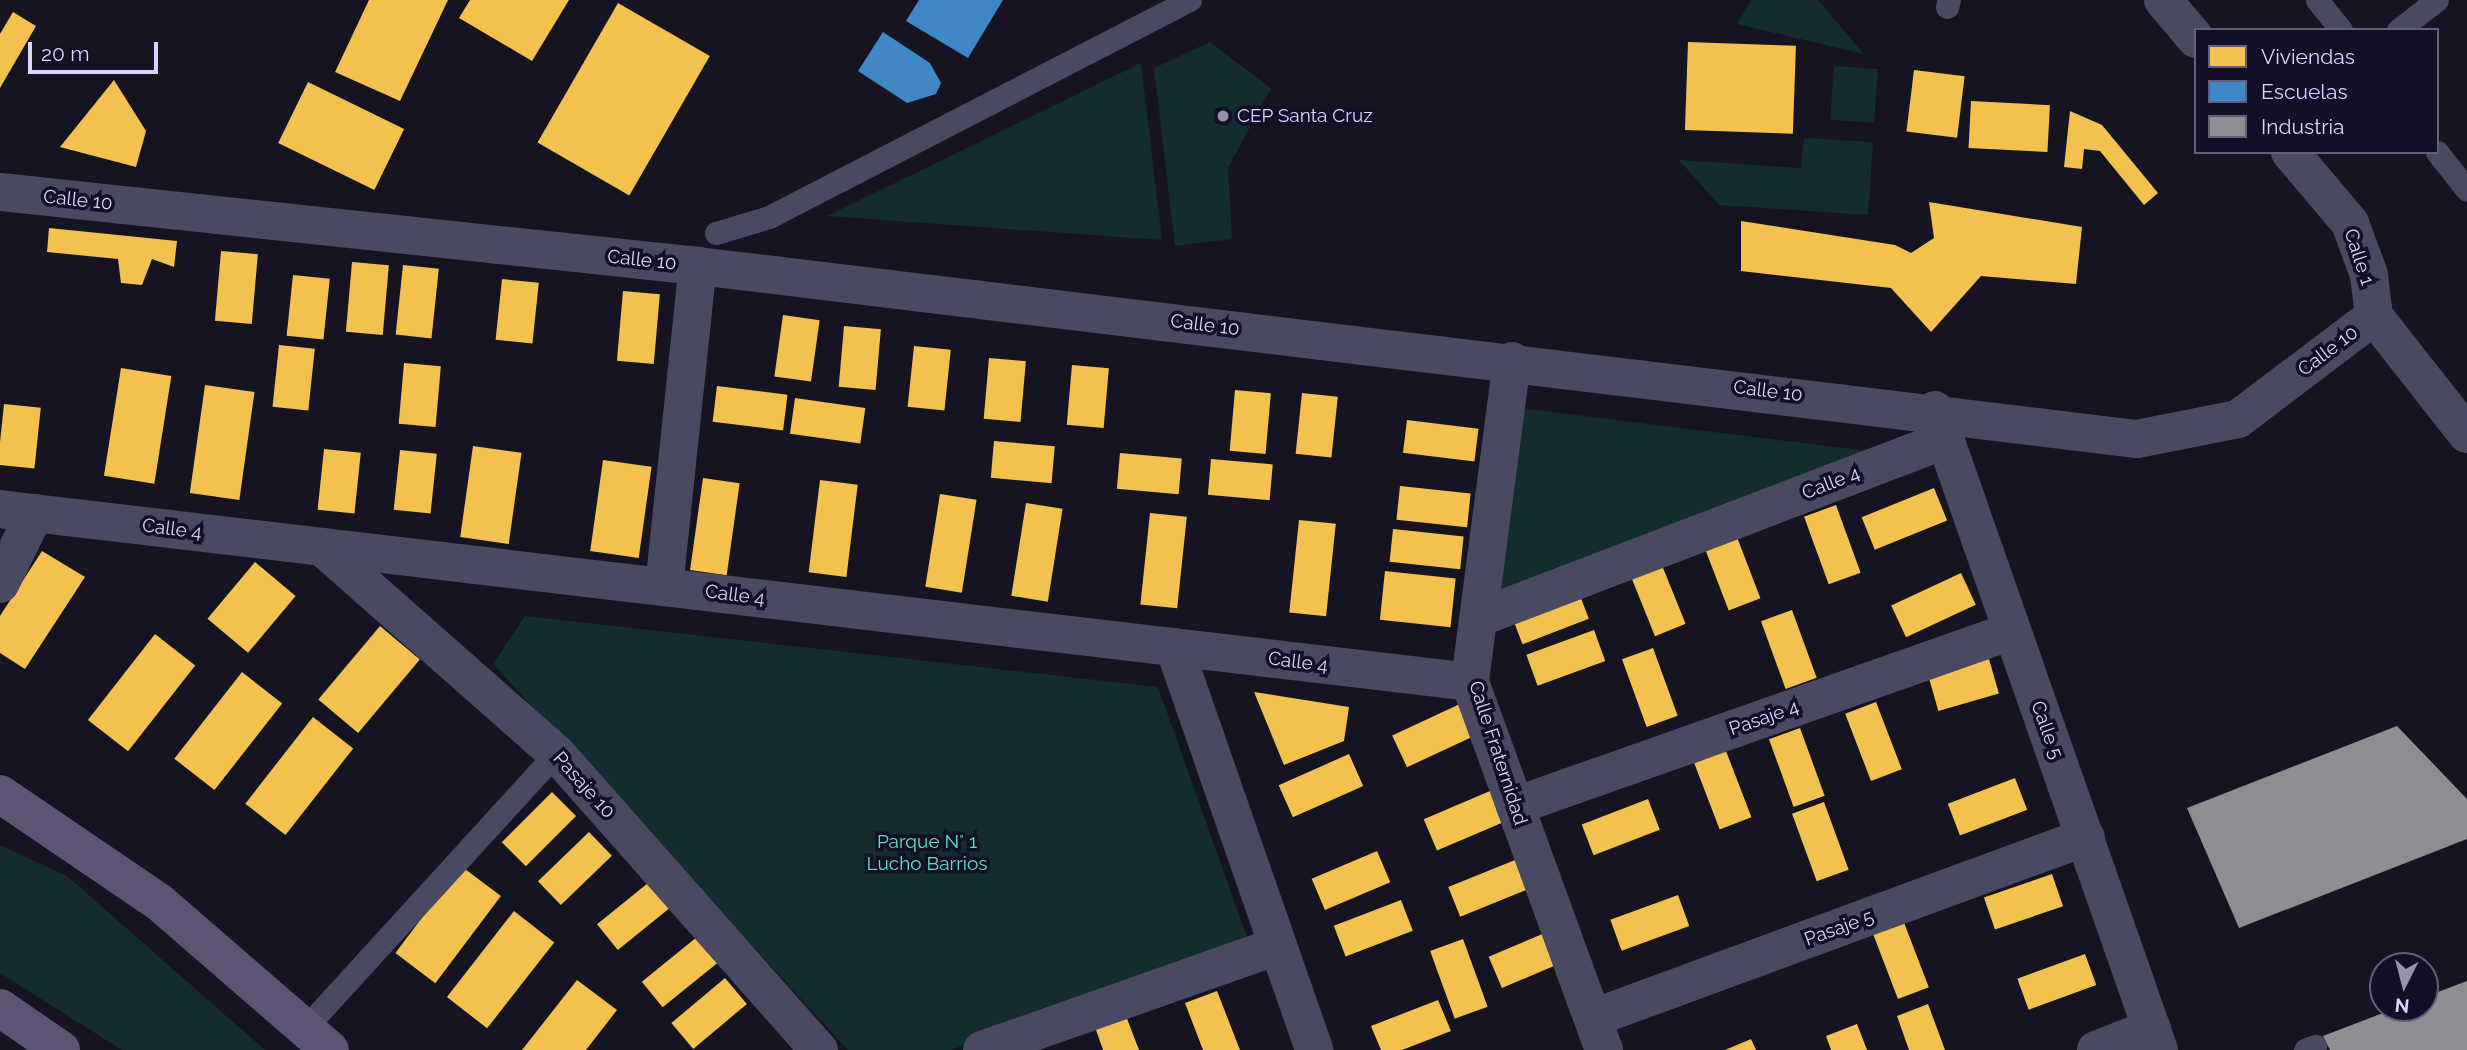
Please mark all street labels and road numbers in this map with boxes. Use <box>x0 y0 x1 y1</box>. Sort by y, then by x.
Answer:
street label: Calle 10 <box>42 185 114 215</box>
street label: Calle 1 <box>2339 226 2379 288</box>
street label: Calle 10 <box>606 245 678 275</box>
street label: Calle 10 <box>1169 309 1241 341</box>
street label: Calle 10 <box>2293 321 2363 381</box>
street label: Calle 10 <box>1732 375 1804 407</box>
street label: Calle 4 <box>1799 462 1863 504</box>
street label: Calle 4 <box>141 514 203 544</box>
street label: Calle 4 <box>704 580 766 610</box>
street label: Calle 4 <box>1267 647 1329 677</box>
street label: Calle Fraternidad <box>1464 678 1532 828</box>
street label: Pasaje 4 <box>1726 695 1802 741</box>
street label: Calle 5 <box>2026 698 2068 762</box>
street label: Pasaje 10 <box>548 747 620 823</box>
street label: Pasaje 5 <box>1801 905 1877 951</box>

